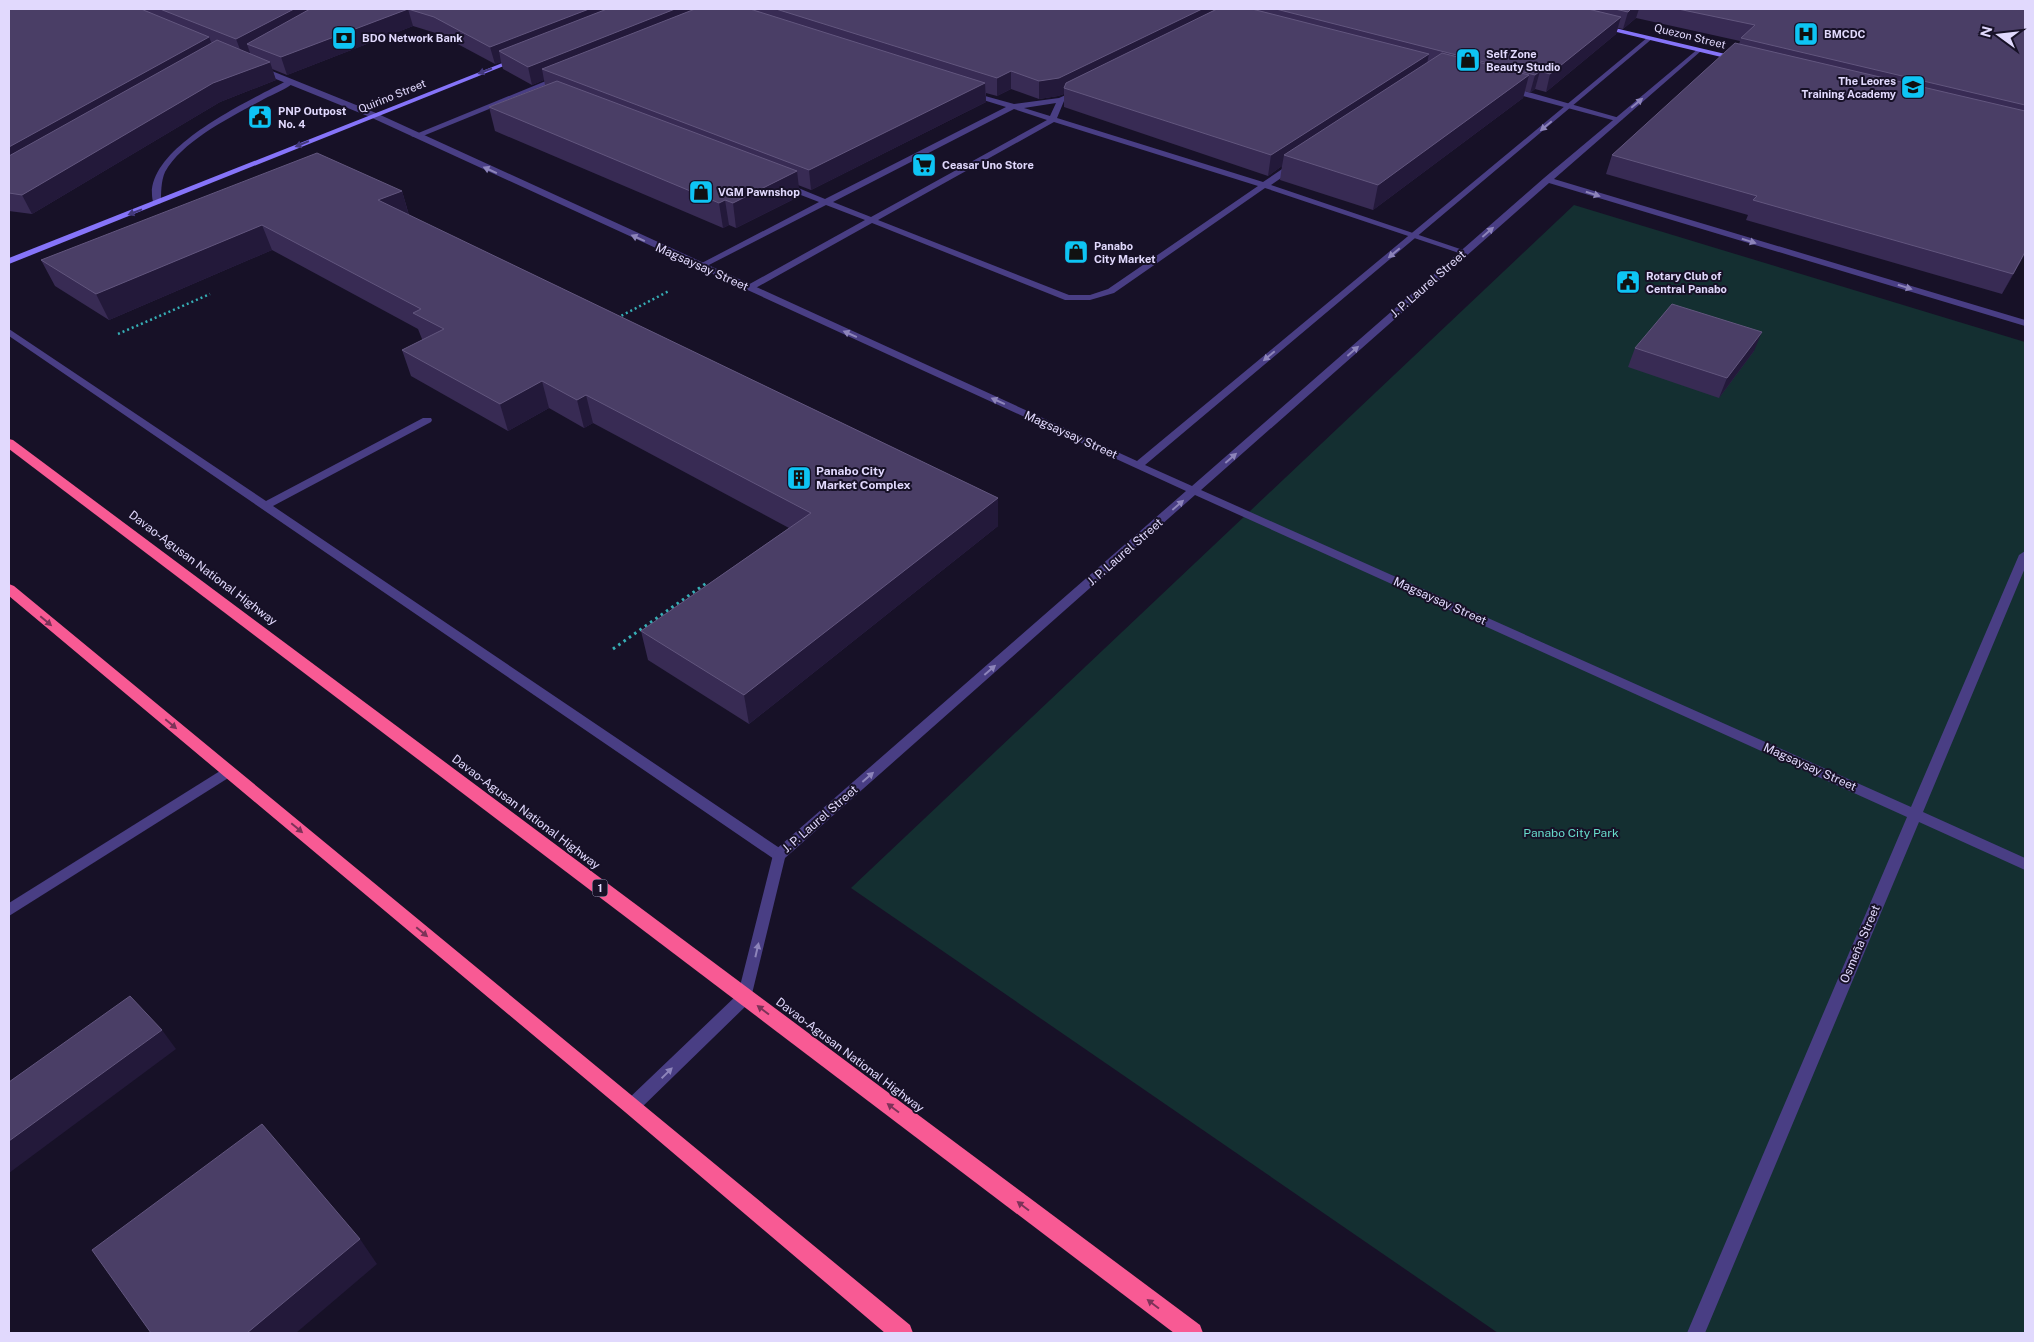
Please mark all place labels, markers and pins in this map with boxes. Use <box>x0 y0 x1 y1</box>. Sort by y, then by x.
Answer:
hospital icon: BMCDC <box>1793 21 1819 47</box>
bank icon: BDO Network Bank <box>331 25 357 51</box>
place label: BMCDC <box>1824 28 1866 40</box>
place label: BDO Network Bank <box>362 32 463 44</box>
shop icon: Self Zone Beauty Studio <box>1455 47 1481 73</box>
place label: Self Zone Beauty Studio <box>1486 48 1560 73</box>
school or university icon: The Leores Training Academy <box>1900 74 1926 100</box>
place label: The Leores Training Academy <box>1801 75 1897 100</box>
public building icon: PNP Outpost No. 4 <box>247 104 273 130</box>
place label: PNP Outpost No. 4 <box>278 105 347 130</box>
supermarket icon: Ceasar Uno Store <box>911 152 937 178</box>
place label: Ceasar Uno Store <box>942 159 1034 171</box>
shop icon: VGM Pawnshop <box>688 179 714 205</box>
place label: VGM Pawnshop <box>718 186 800 198</box>
shop icon: Panabo City Market <box>1063 239 1089 265</box>
place label: Panabo City Market <box>1094 240 1156 265</box>
public building icon: Rotary Club of Central Panabo <box>1615 269 1641 295</box>
place label: Rotary Club of Central Panabo <box>1646 270 1727 295</box>
place label: Panabo City Market Complex <box>816 464 910 492</box>
building icon: Panabo City Market Complex <box>786 465 812 491</box>

